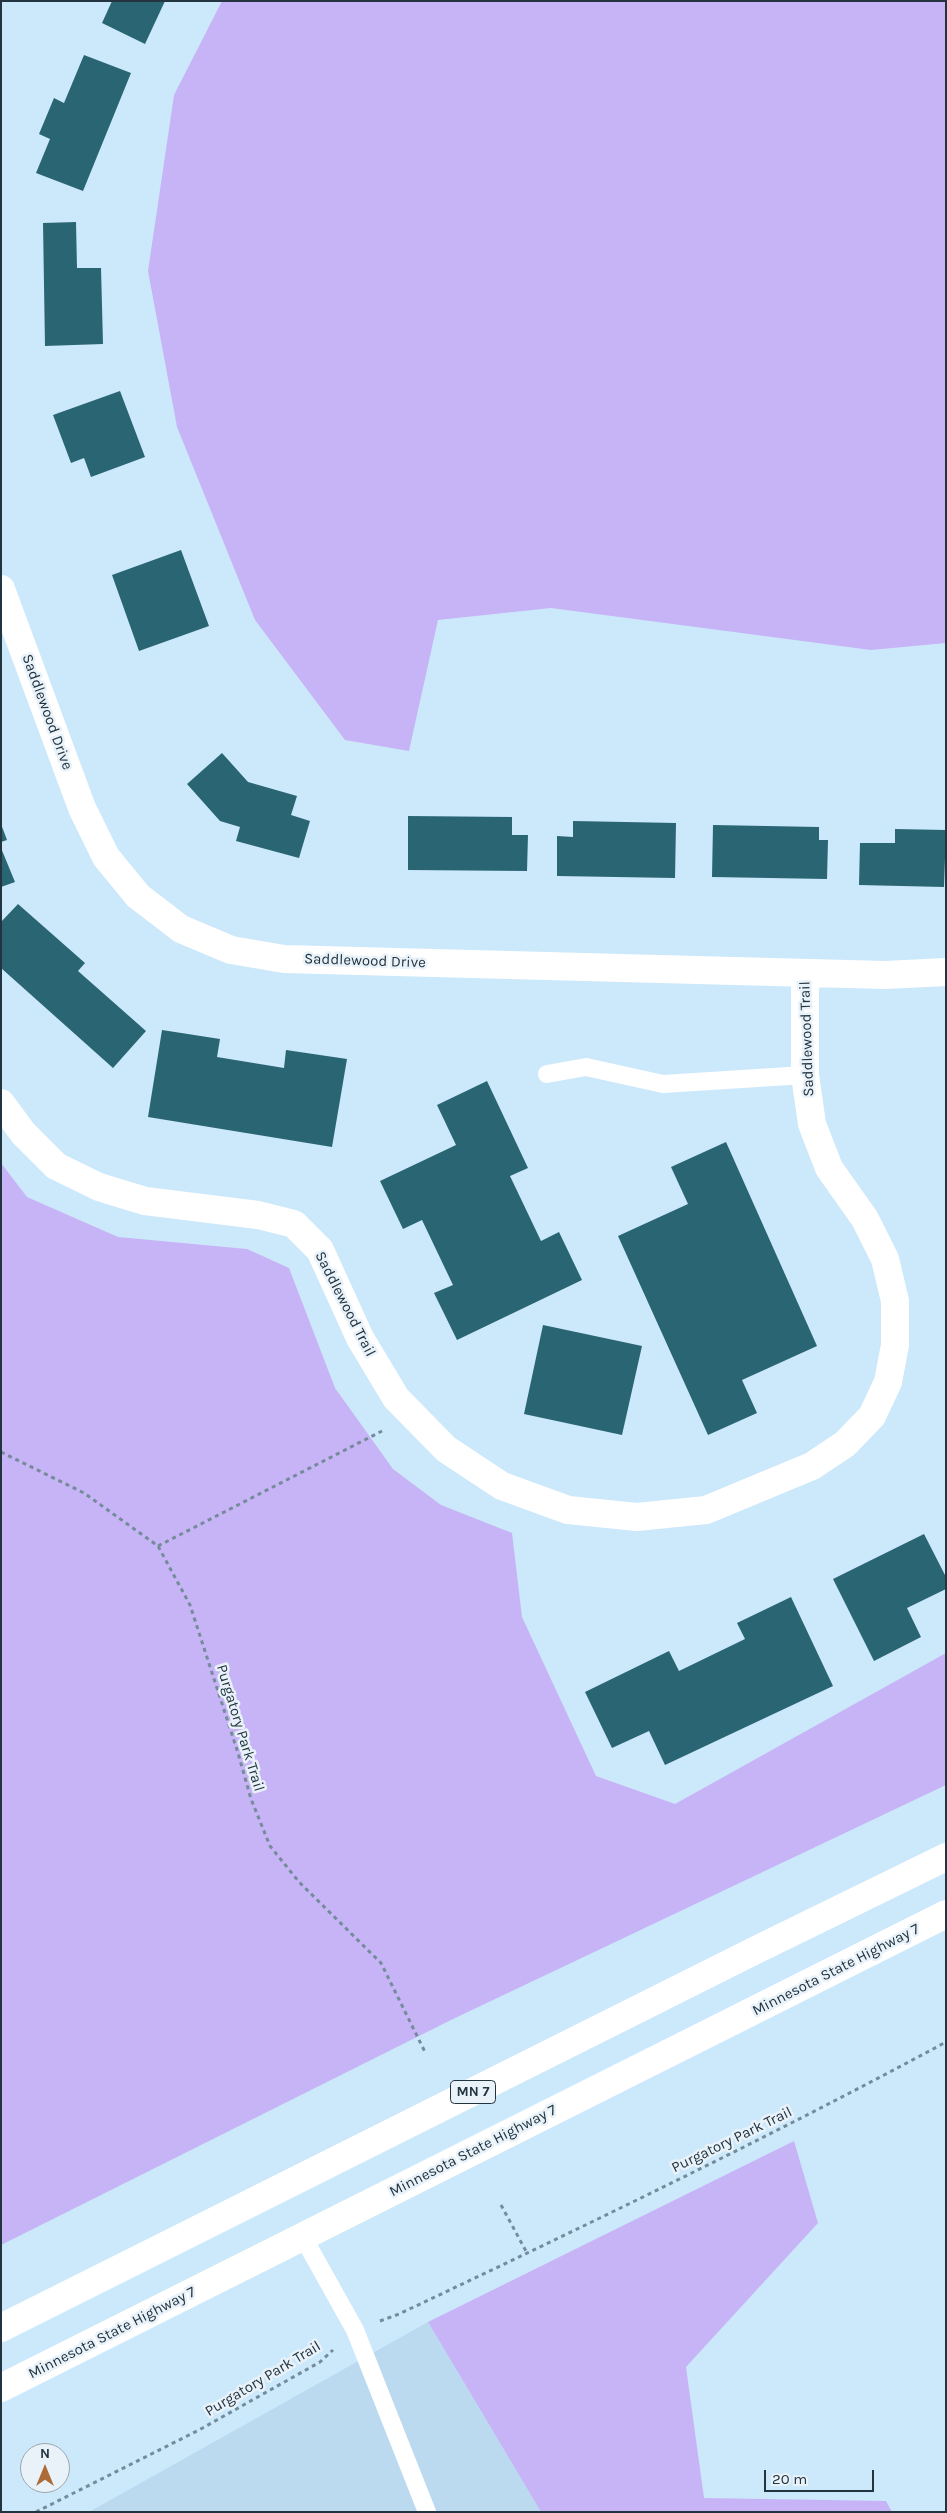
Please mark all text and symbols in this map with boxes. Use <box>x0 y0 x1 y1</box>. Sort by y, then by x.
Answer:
street label: Saddlewood Drive <box>18 652 76 772</box>
street label: Saddlewood Drive <box>304 950 426 972</box>
street label: Saddlewood Trail <box>796 981 818 1097</box>
street label: Saddlewood Trail <box>311 1248 379 1360</box>
street label: Purgatory Park Trail <box>212 1662 268 1794</box>
street label: Minnesota State Highway 7 <box>749 1920 923 2020</box>
road number: MN 7 <box>450 2080 496 2104</box>
street label: Minnesota State Highway 7 <box>386 2101 560 2201</box>
street label: Purgatory Park Trail <box>669 2103 795 2177</box>
street label: Minnesota State Highway 7 <box>25 2283 199 2383</box>
street label: Purgatory Park Trail <box>202 2337 324 2421</box>
north arrow <box>20 2443 70 2493</box>
text: N <box>40 2445 50 2462</box>
scale bar <box>767 2460 877 2492</box>
text: 20 m <box>772 2470 807 2488</box>

